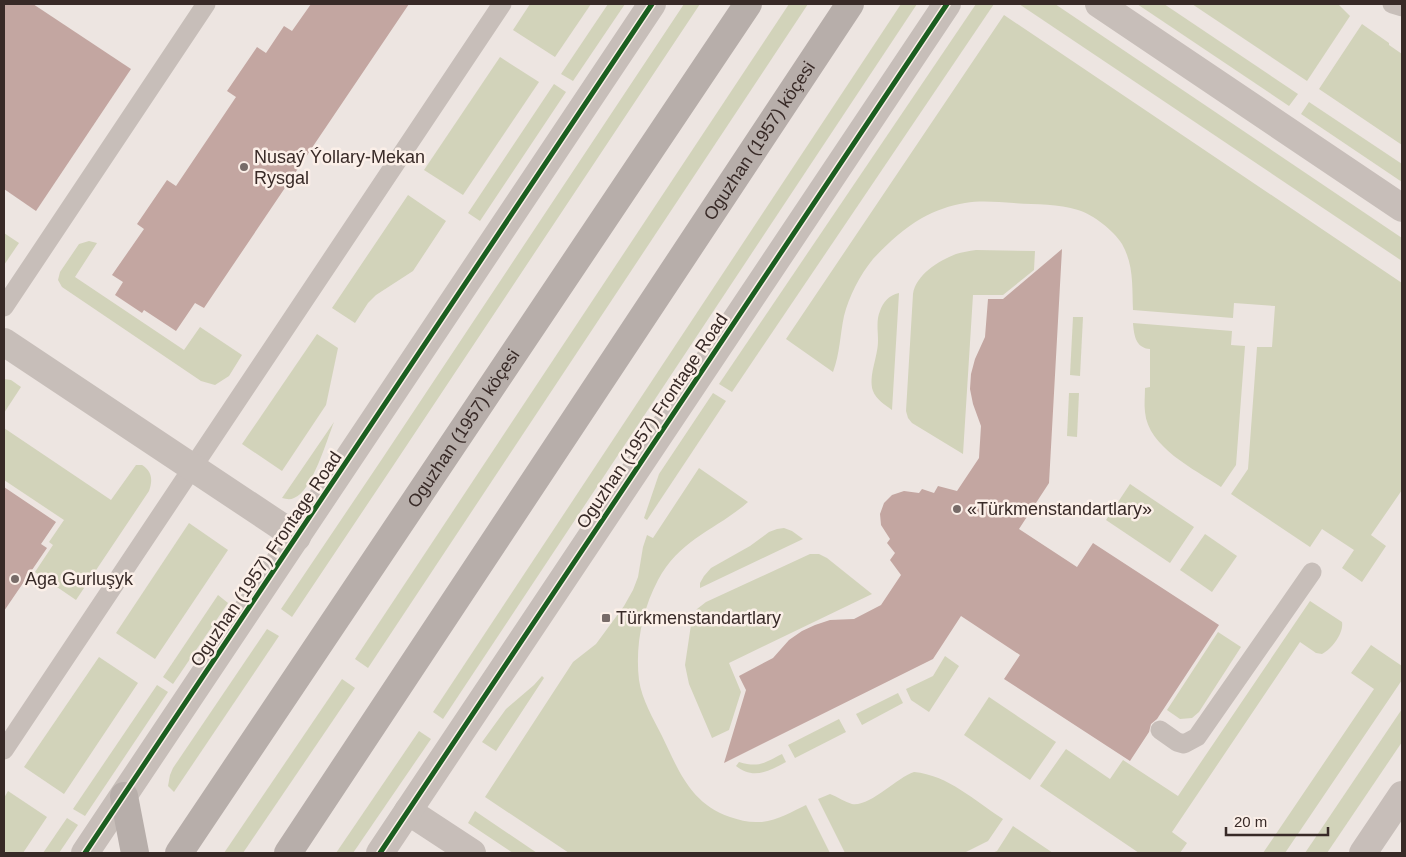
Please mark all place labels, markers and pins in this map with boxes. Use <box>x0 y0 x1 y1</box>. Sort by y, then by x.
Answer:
place label: Nusaý Ýollary-Mekan Rysgal <box>254 147 425 188</box>
marker: Nusaý Ýollary-Mekan Rysgal <box>238 161 250 173</box>
place label: «Türkmenstandartlary» <box>967 499 1152 519</box>
marker: «Türkmenstandartlary» <box>951 503 963 515</box>
place label: Aga Gurluşyk <box>25 569 134 589</box>
marker: Aga Gurluşyk <box>9 573 21 585</box>
place label: Türkmenstandartlary <box>616 608 781 628</box>
marker: Türkmenstandartlary <box>600 612 612 624</box>

